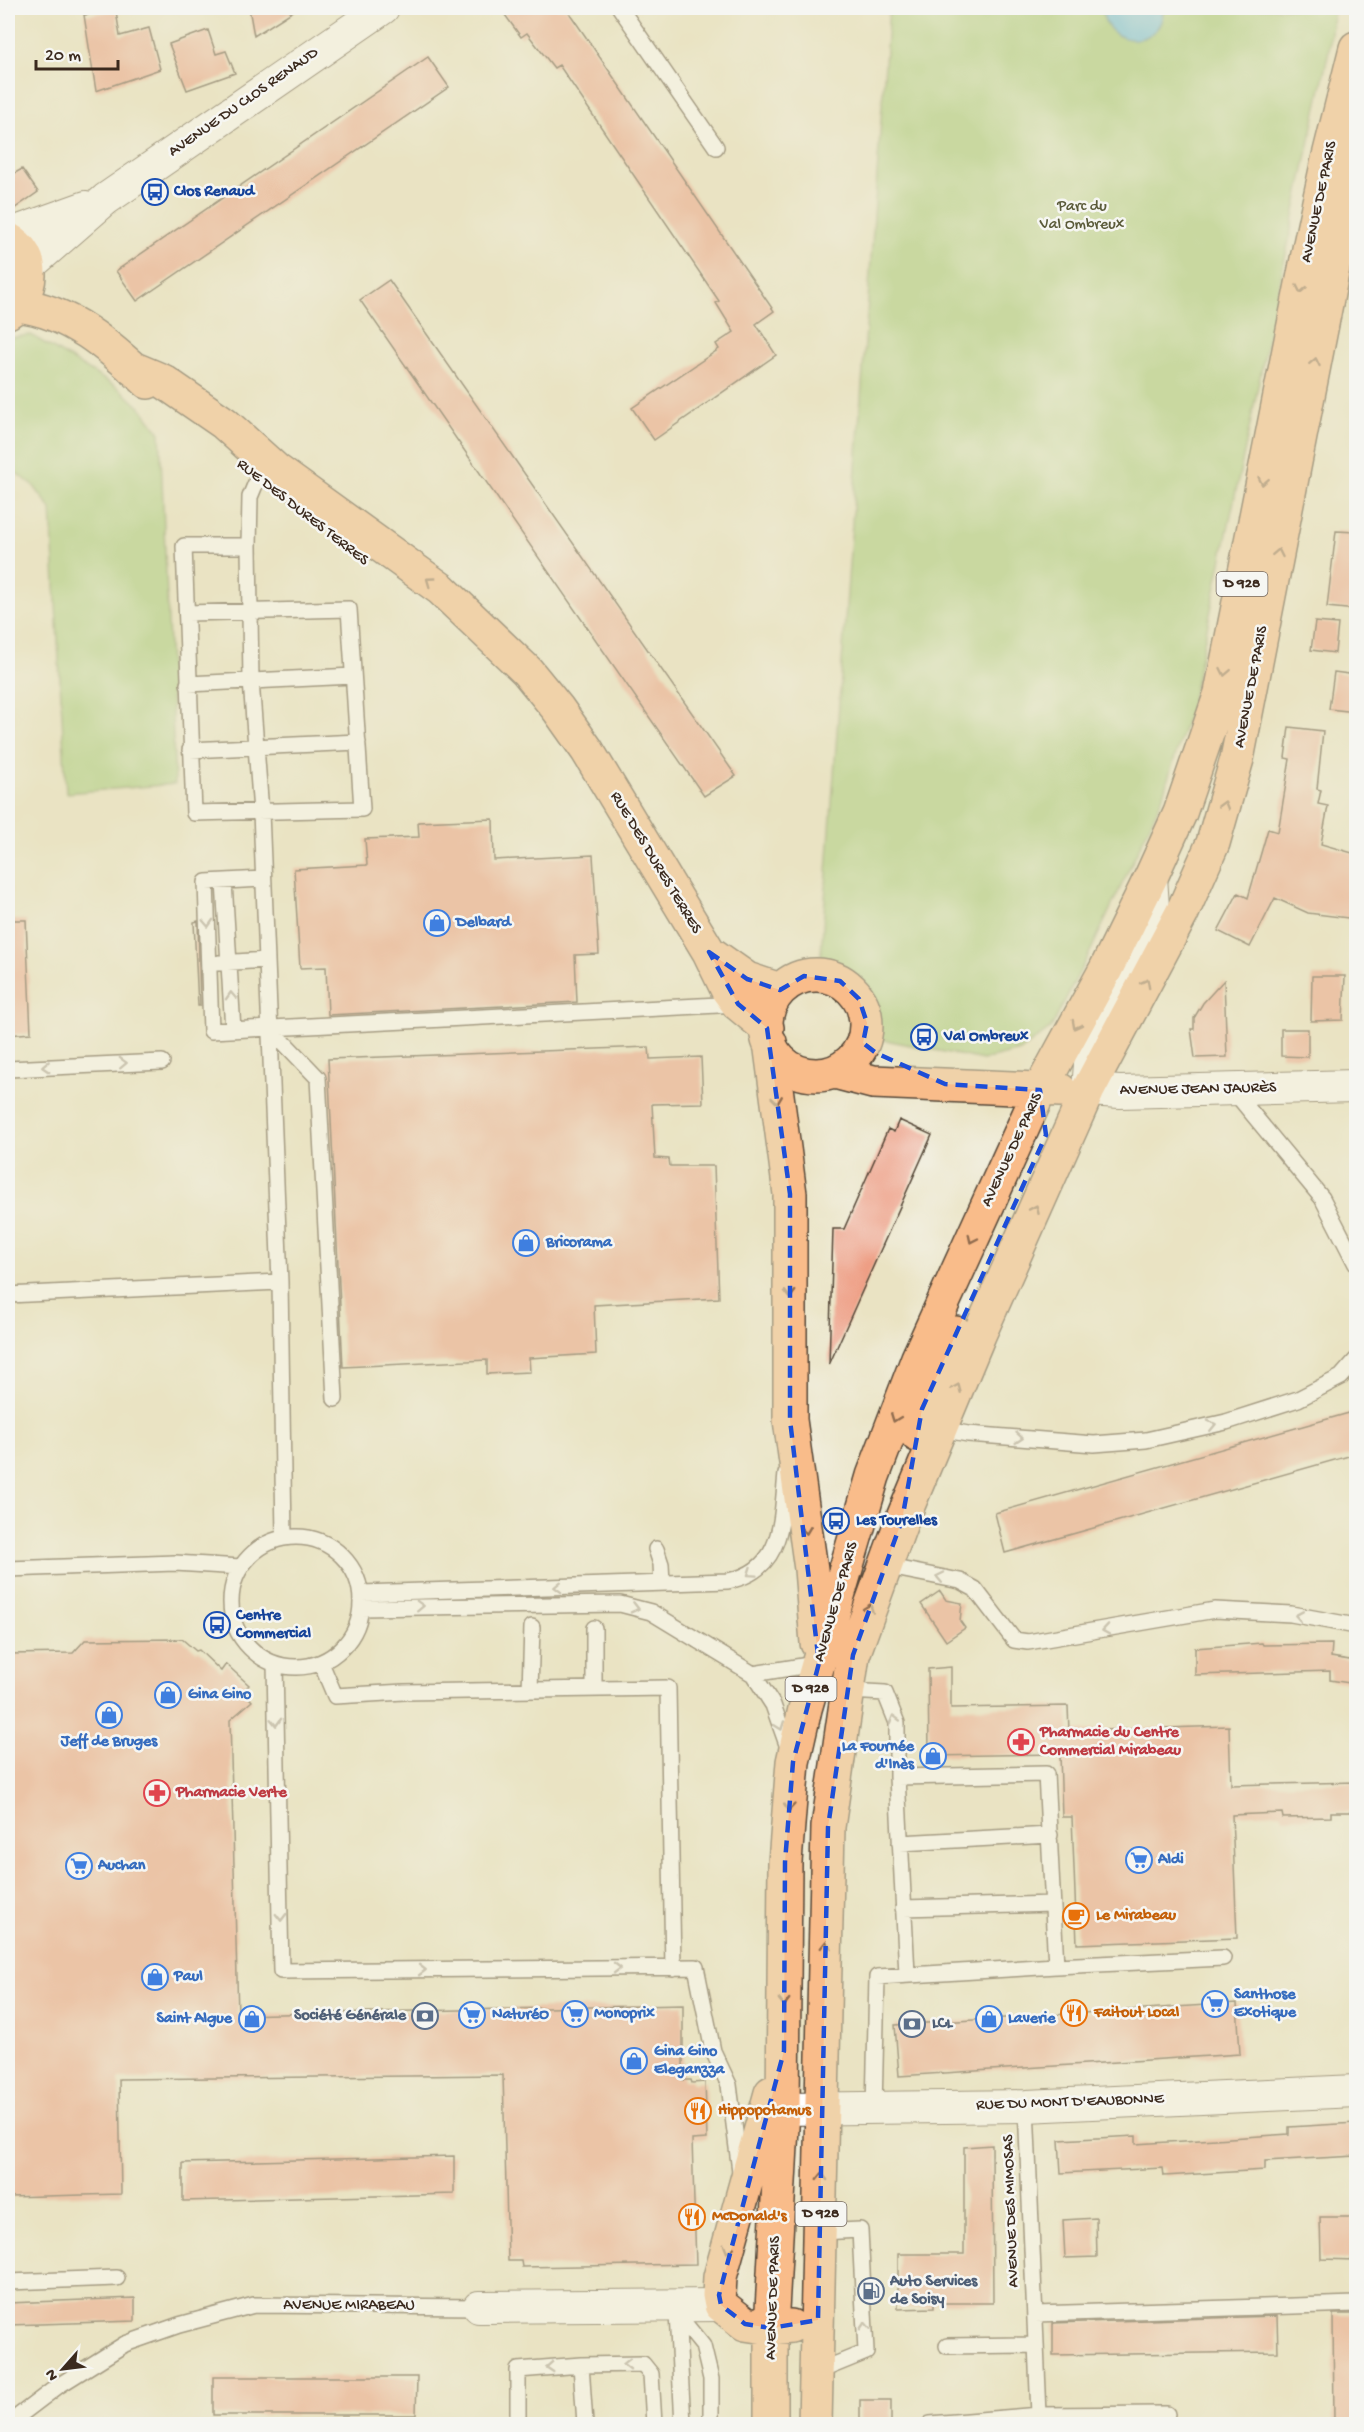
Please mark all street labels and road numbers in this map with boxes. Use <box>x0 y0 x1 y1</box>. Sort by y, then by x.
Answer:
street label: AVENUE DU CLOS RENAUD <box>165 44 323 162</box>
street label: AVENUE DE PARIS <box>1298 139 1342 265</box>
street label: RUE DES DURES TERRES <box>232 455 372 571</box>
road number: D 928 <box>1216 572 1268 596</box>
street label: AVENUE DE PARIS <box>1231 624 1273 750</box>
street label: RUE DES DURES TERRES <box>605 788 705 938</box>
street label: AVENUE JEAN JAURÈS <box>1119 1079 1277 1101</box>
street label: AVENUE DE PARIS <box>978 1089 1048 1210</box>
street label: AVENUE DE PARIS <box>811 1539 863 1664</box>
road number: D 928 <box>786 1677 836 1701</box>
street label: RUE DU MONT D'EAUBONNE <box>976 2090 1165 2116</box>
street label: AVENUE DES MIMOSAS <box>1000 2133 1024 2288</box>
road number: D 928 <box>796 2202 846 2226</box>
street label: AVENUE DE PARIS <box>762 2235 786 2360</box>
street label: AVENUE MIRABEAU <box>283 2297 415 2316</box>

